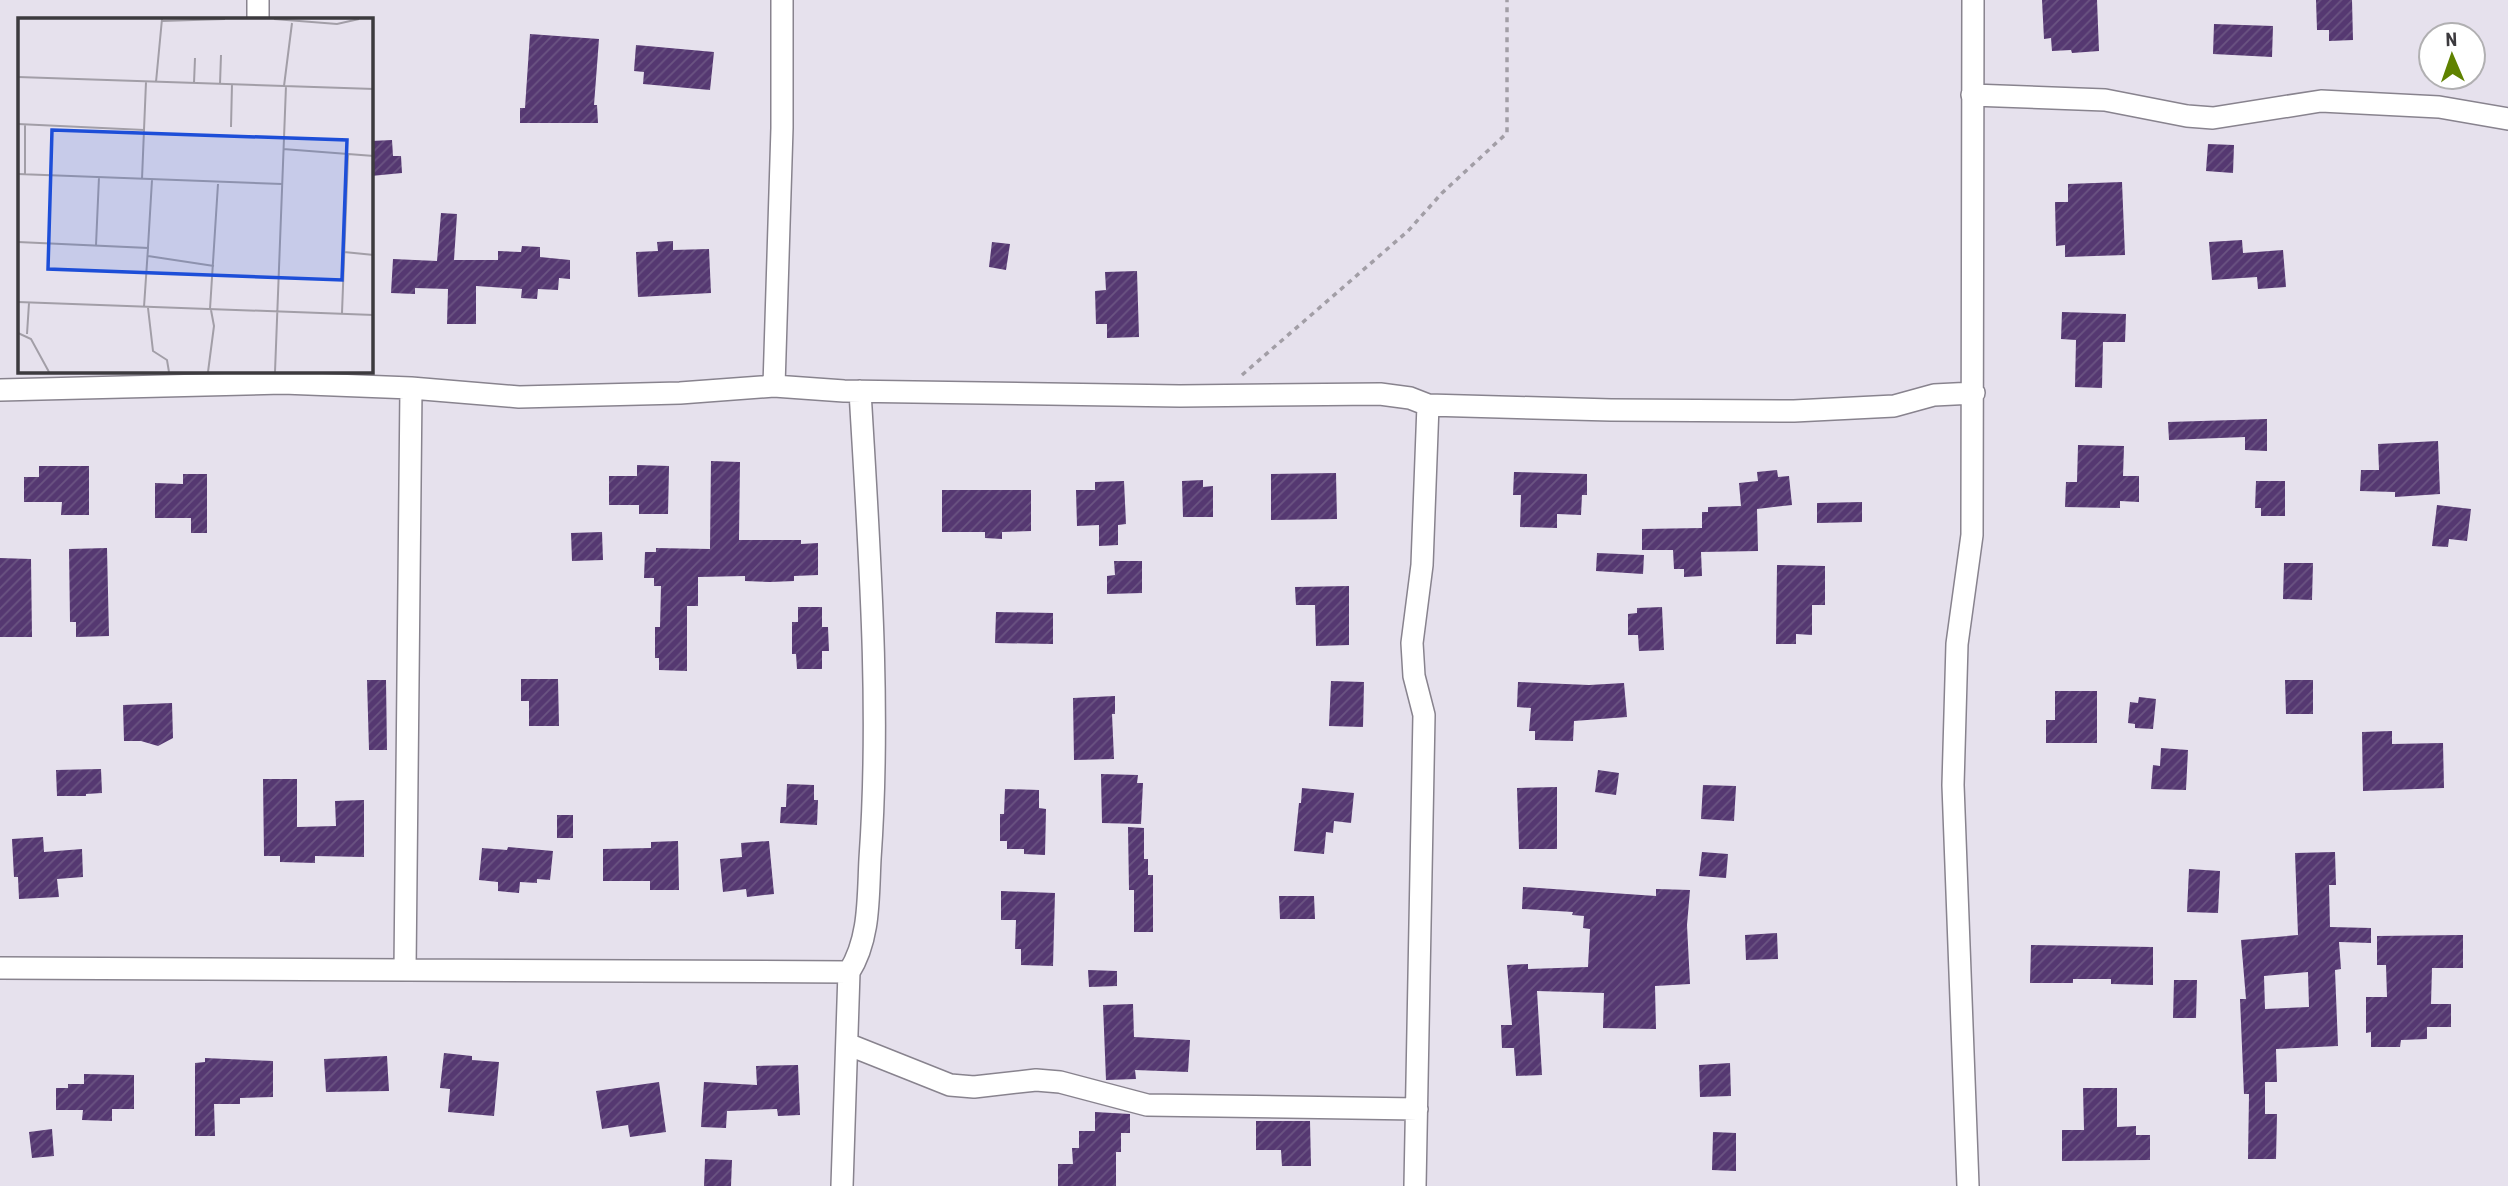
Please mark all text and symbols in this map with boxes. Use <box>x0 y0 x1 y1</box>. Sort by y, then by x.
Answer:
inset map <box>18 18 373 373</box>
north arrow <box>2417 21 2487 91</box>
text: N <box>2445 28 2458 51</box>

